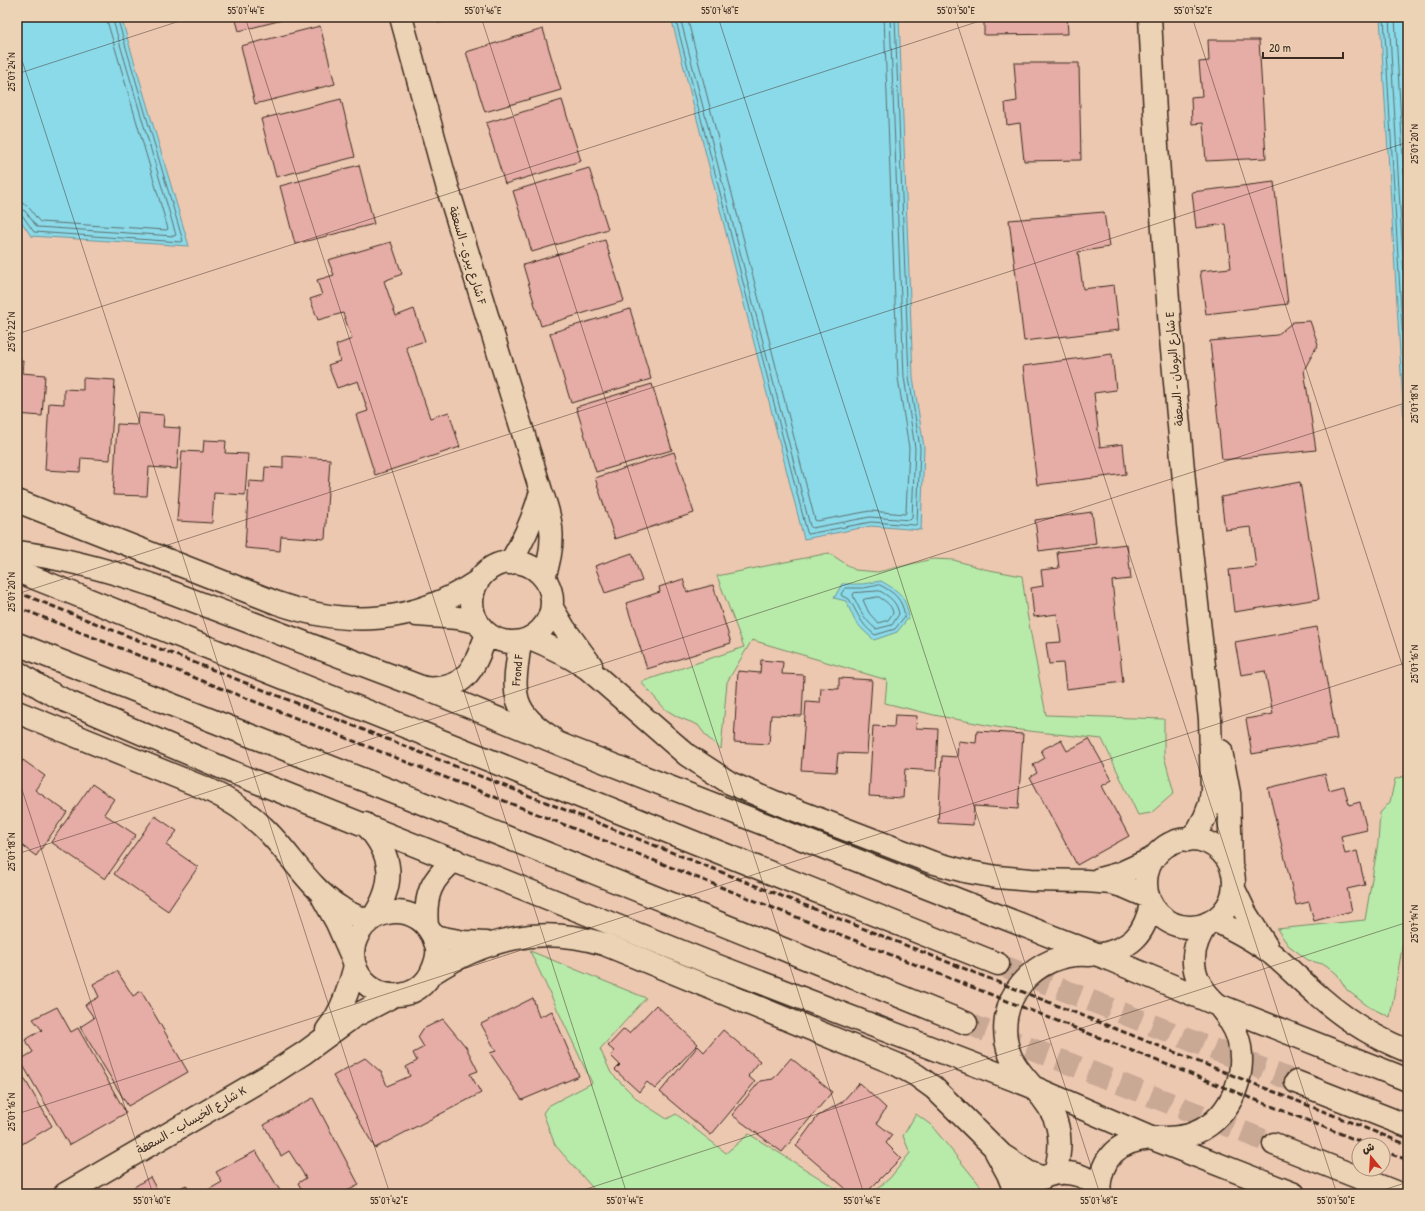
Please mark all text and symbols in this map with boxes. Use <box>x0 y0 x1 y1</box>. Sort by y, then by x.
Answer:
text: 55°07'44"E <box>228 4 265 17</box>
text: 55°07'46"E <box>464 4 502 17</box>
text: 55°07'48"E <box>701 4 739 17</box>
text: 55°07'50"E <box>937 4 976 17</box>
text: 55°07'52"E <box>1174 4 1213 17</box>
scale bar <box>1263 34 1343 60</box>
text: 20 m <box>1269 39 1291 56</box>
text: 25°07'24"N <box>5 52 18 92</box>
text: 25°07'20"N <box>1408 124 1421 164</box>
street label: شارع يبري - السعفة F <box>444 204 491 307</box>
street label: شارع البومان - السعفة E <box>1160 310 1188 427</box>
text: 25°07'22"N <box>5 312 18 352</box>
text: 25°07'18"N <box>1408 385 1421 423</box>
text: 25°07'20"N <box>5 572 18 612</box>
text: 25°07'16"N <box>1408 645 1421 683</box>
street label: Frond F <box>507 653 527 687</box>
text: 25°07'18"N <box>5 833 18 871</box>
text: 25°07'14"N <box>1408 905 1421 943</box>
street label: شارع الخيساب - السعفة K <box>133 1081 250 1159</box>
text: 25°07'16"N <box>5 1093 18 1131</box>
north arrow <box>1351 1137 1391 1177</box>
text: ش <box>1360 1139 1376 1156</box>
text: 55°07'40"E <box>133 1194 171 1207</box>
text: 55°07'42"E <box>370 1194 408 1207</box>
text: 55°07'44"E <box>607 1194 644 1207</box>
text: 55°07'46"E <box>843 1194 881 1207</box>
text: 55°07'48"E <box>1080 1194 1118 1207</box>
text: 55°07'50"E <box>1317 1194 1356 1207</box>

